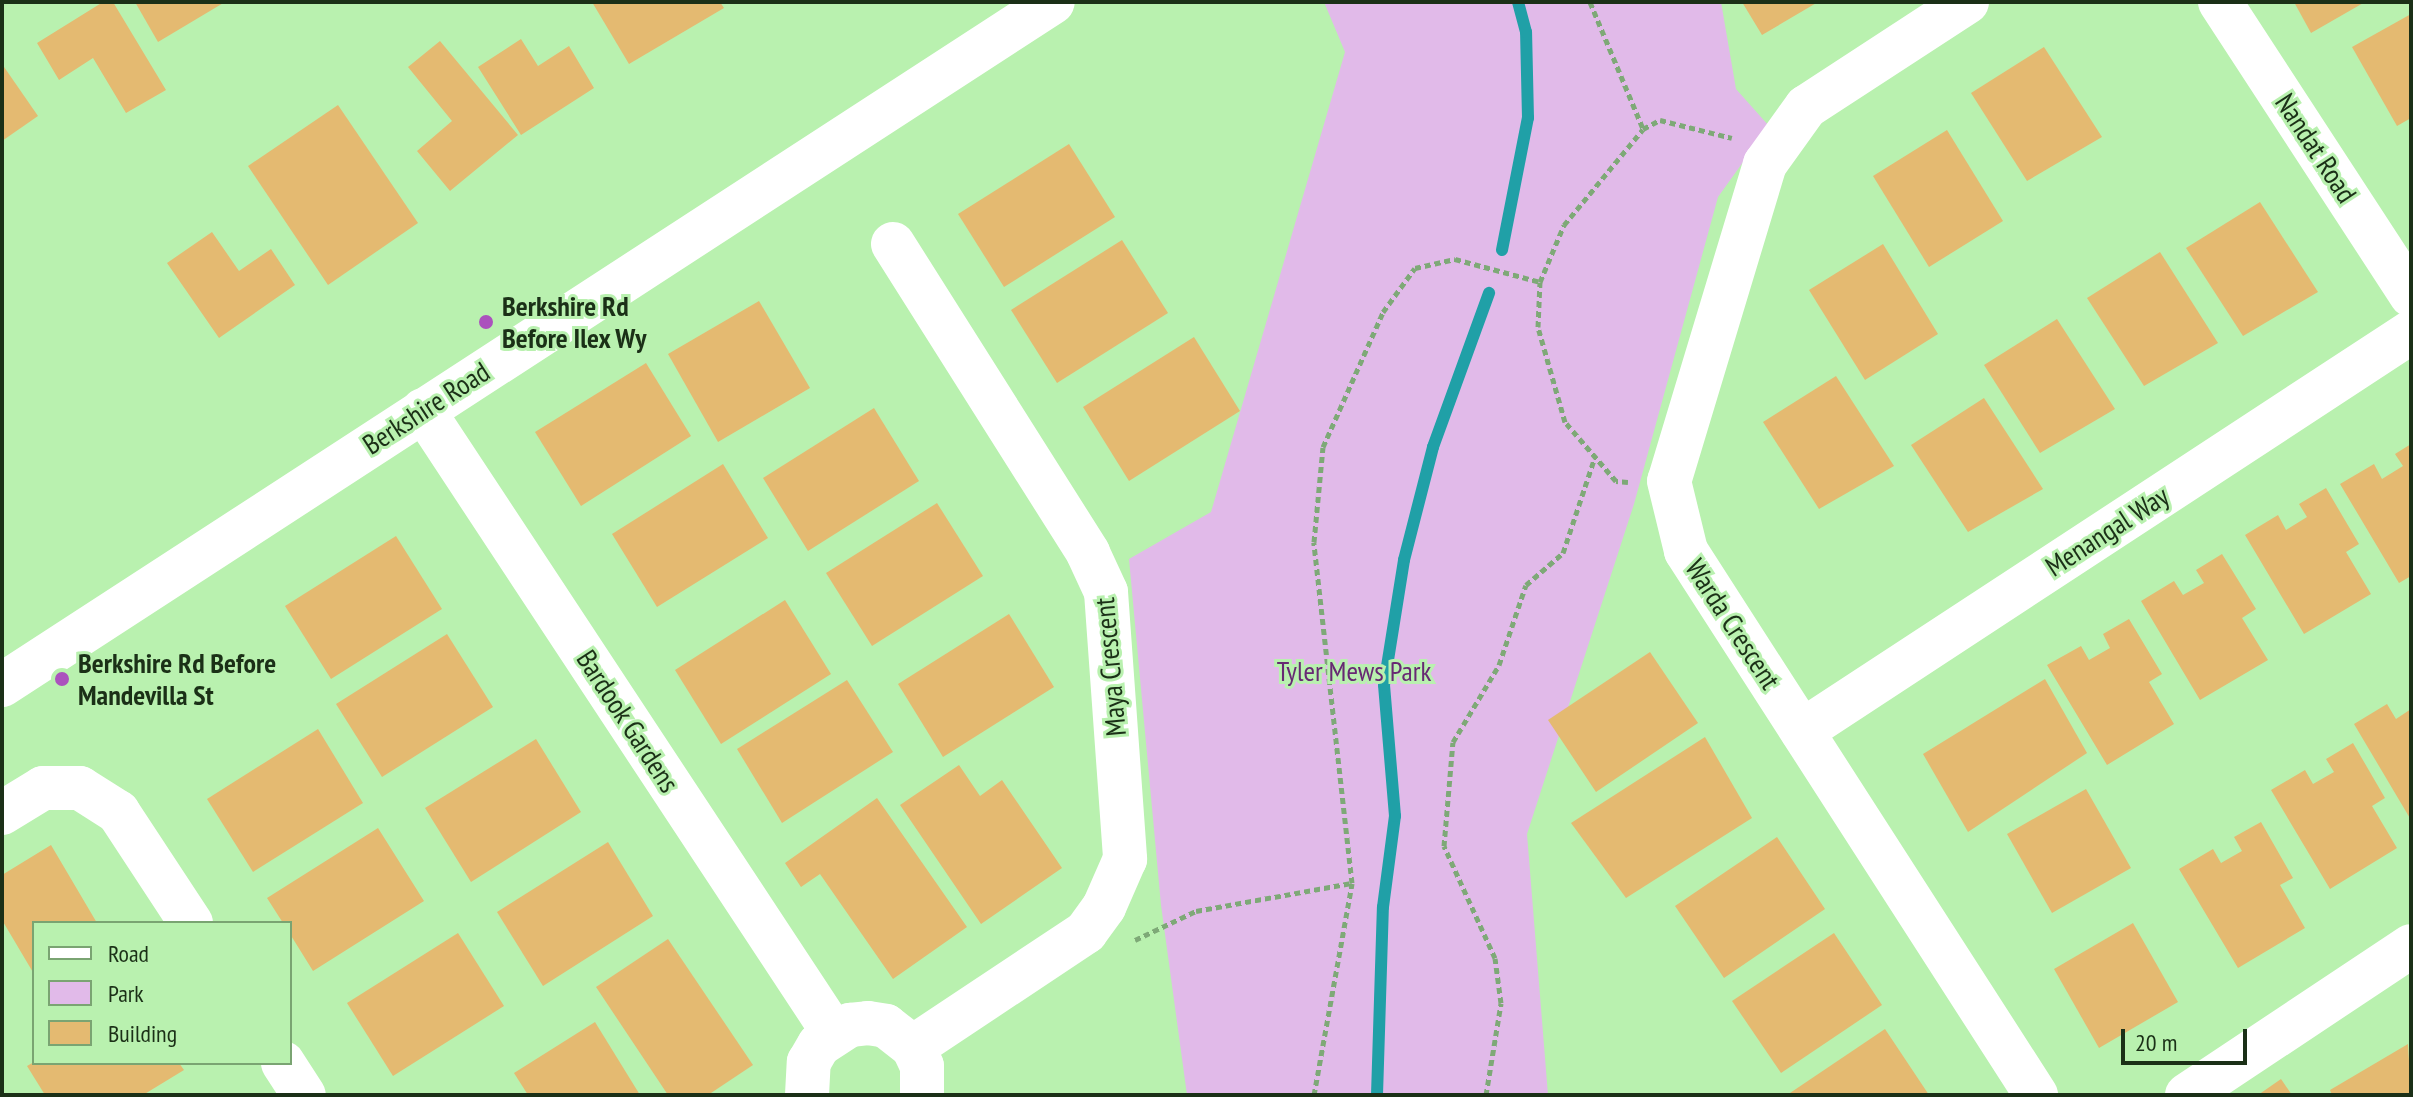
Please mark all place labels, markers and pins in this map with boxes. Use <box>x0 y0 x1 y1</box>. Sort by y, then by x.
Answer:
place label: Berkshire Rd Before Ilex Wy <box>502 289 648 355</box>
marker: Berkshire Rd Before Ilex Wy <box>477 313 495 331</box>
place label: Berkshire Rd Before Mandevilla St <box>78 646 276 712</box>
marker: Berkshire Rd Before Mandevilla St <box>53 670 71 688</box>

